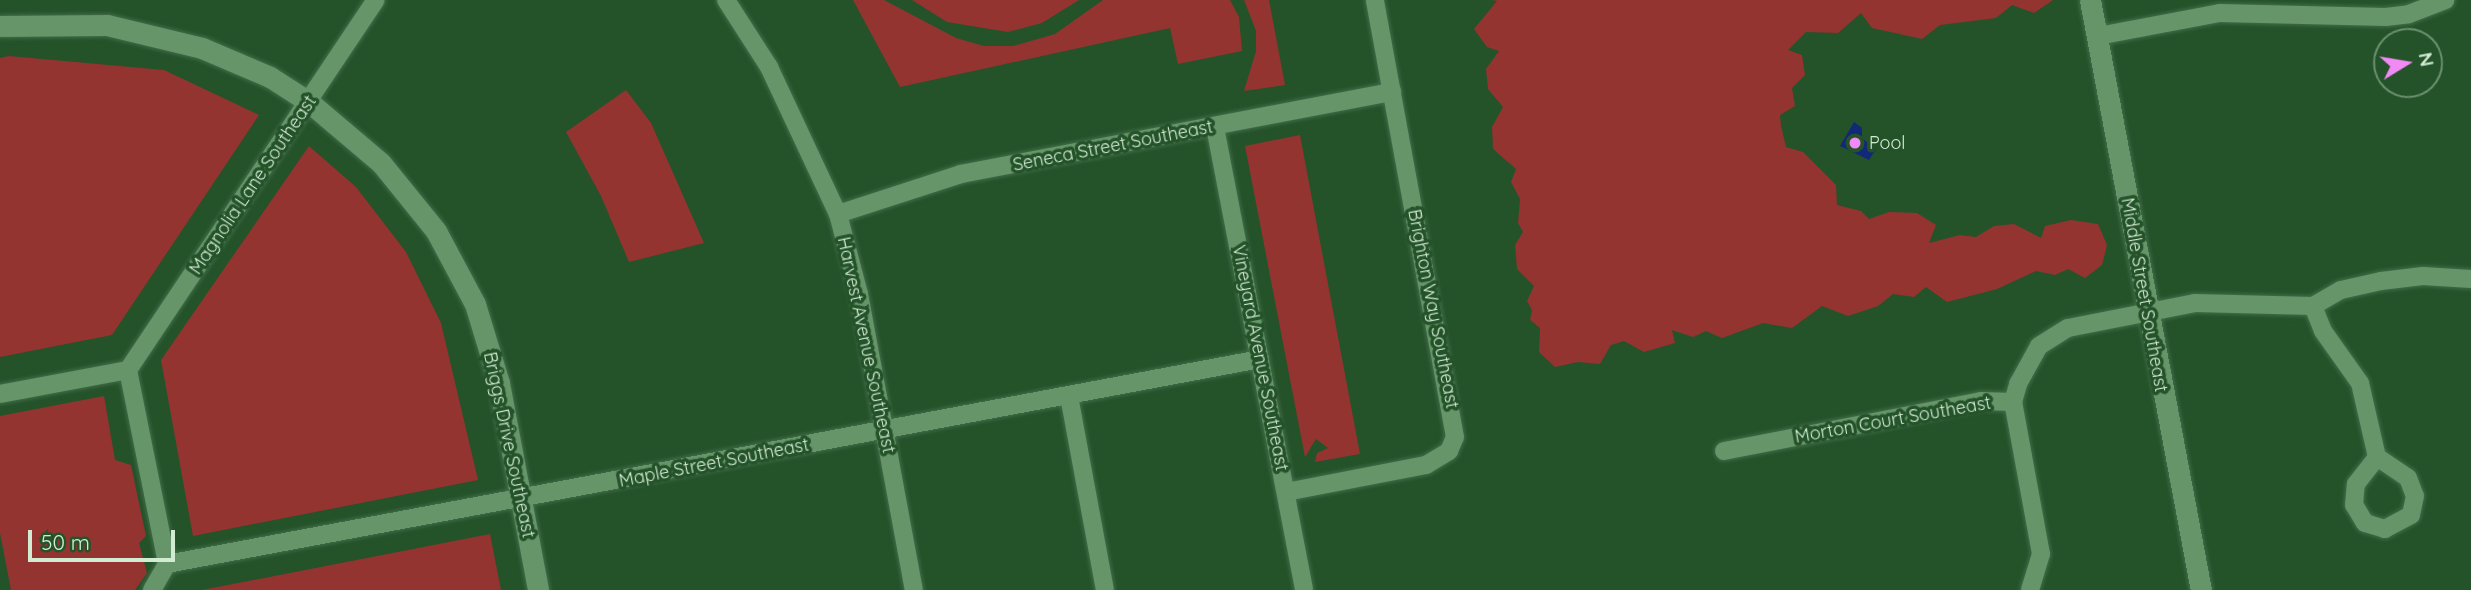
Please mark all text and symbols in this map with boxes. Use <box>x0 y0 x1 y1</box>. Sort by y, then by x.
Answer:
north arrow <box>2373 28 2443 98</box>
text: N <box>2414 50 2440 69</box>
street label: Magnolia Lane Southeast <box>185 91 321 279</box>
street label: Seneca Street Southeast <box>1011 116 1215 176</box>
place label: Pool <box>1869 132 1905 154</box>
marker: Pool <box>1847 135 1863 151</box>
street label: Middle Street Southeast <box>2116 196 2172 394</box>
street label: Brighton Way Southeast <box>1403 207 1463 411</box>
street label: Harvest Avenue Southeast <box>833 235 899 455</box>
street label: Vineyard Avenue Southeast <box>1228 243 1292 473</box>
street label: Briggs Drive Southeast <box>479 350 539 540</box>
street label: Morton Court Southeast <box>1793 392 1993 448</box>
street label: Maple Street Southeast <box>617 434 811 492</box>
scale bar <box>32 516 178 560</box>
text: 50 m <box>41 529 90 555</box>

